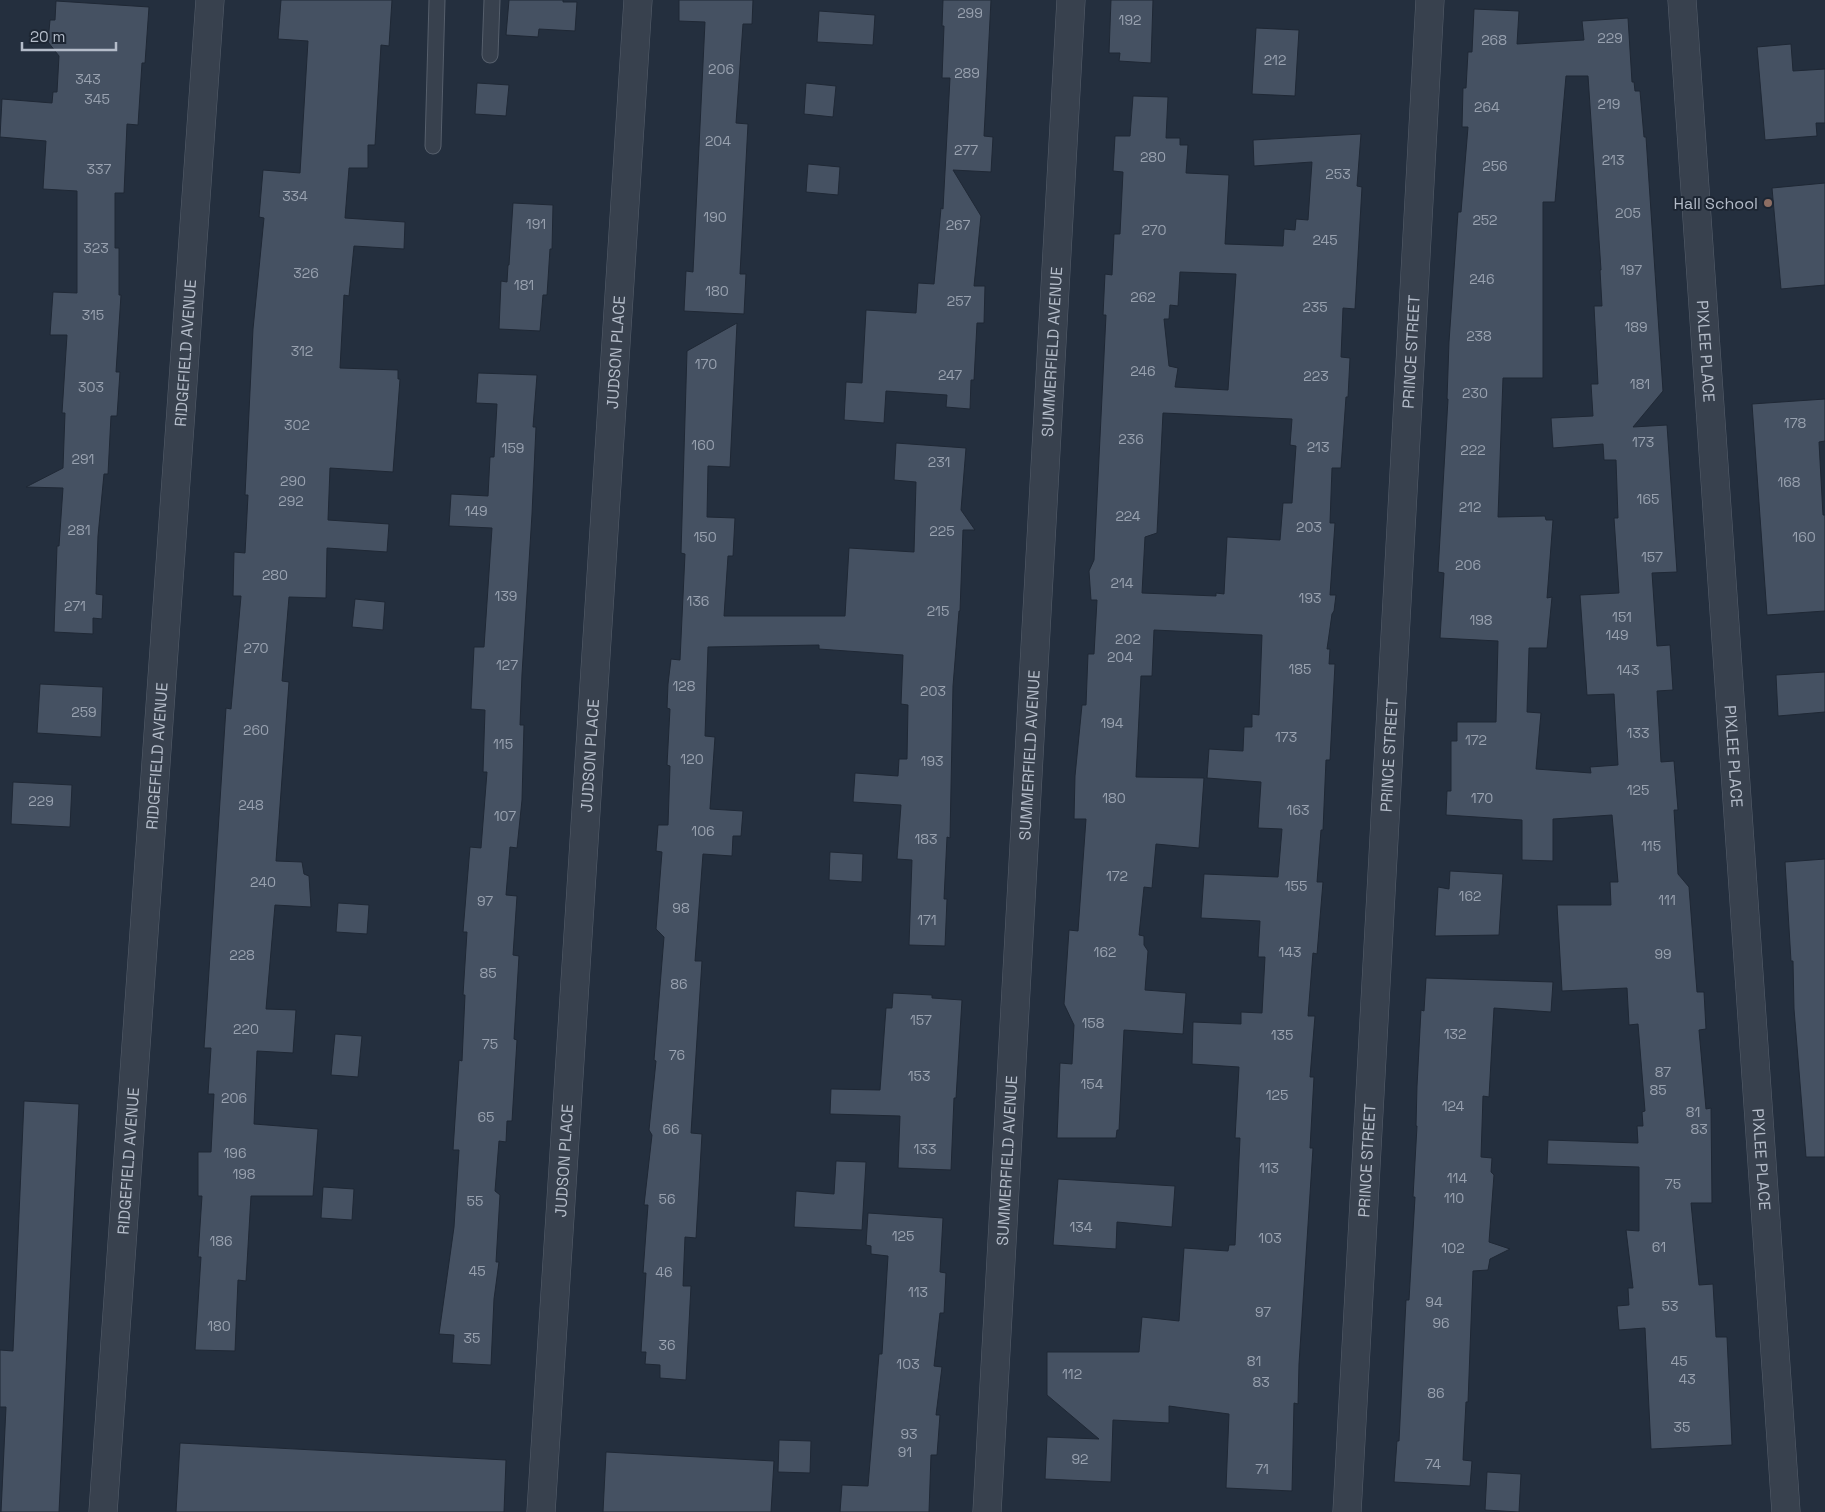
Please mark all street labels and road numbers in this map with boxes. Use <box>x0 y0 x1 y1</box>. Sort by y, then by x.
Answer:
street label: SUMMERFIELD AVENUE <box>1036 266 1067 438</box>
street label: RIDGEFIELD AVENUE <box>169 279 201 427</box>
street label: PRINCE STREET <box>1397 294 1424 409</box>
street label: JUDSON PLACE <box>601 295 630 410</box>
street label: PIXLEE PLACE <box>1692 299 1720 403</box>
street label: SUMMERFIELD AVENUE <box>1014 669 1044 841</box>
street label: RIDGEFIELD AVENUE <box>141 682 172 830</box>
street label: JUDSON PLACE <box>575 698 604 813</box>
street label: PRINCE STREET <box>1375 698 1402 813</box>
street label: PIXLEE PLACE <box>1720 704 1748 808</box>
street label: SUMMERFIELD AVENUE <box>991 1075 1022 1246</box>
street label: RIDGEFIELD AVENUE <box>112 1087 144 1235</box>
street label: JUDSON PLACE <box>549 1103 578 1218</box>
street label: PRINCE STREET <box>1353 1103 1380 1218</box>
street label: PIXLEE PLACE <box>1748 1108 1776 1211</box>

